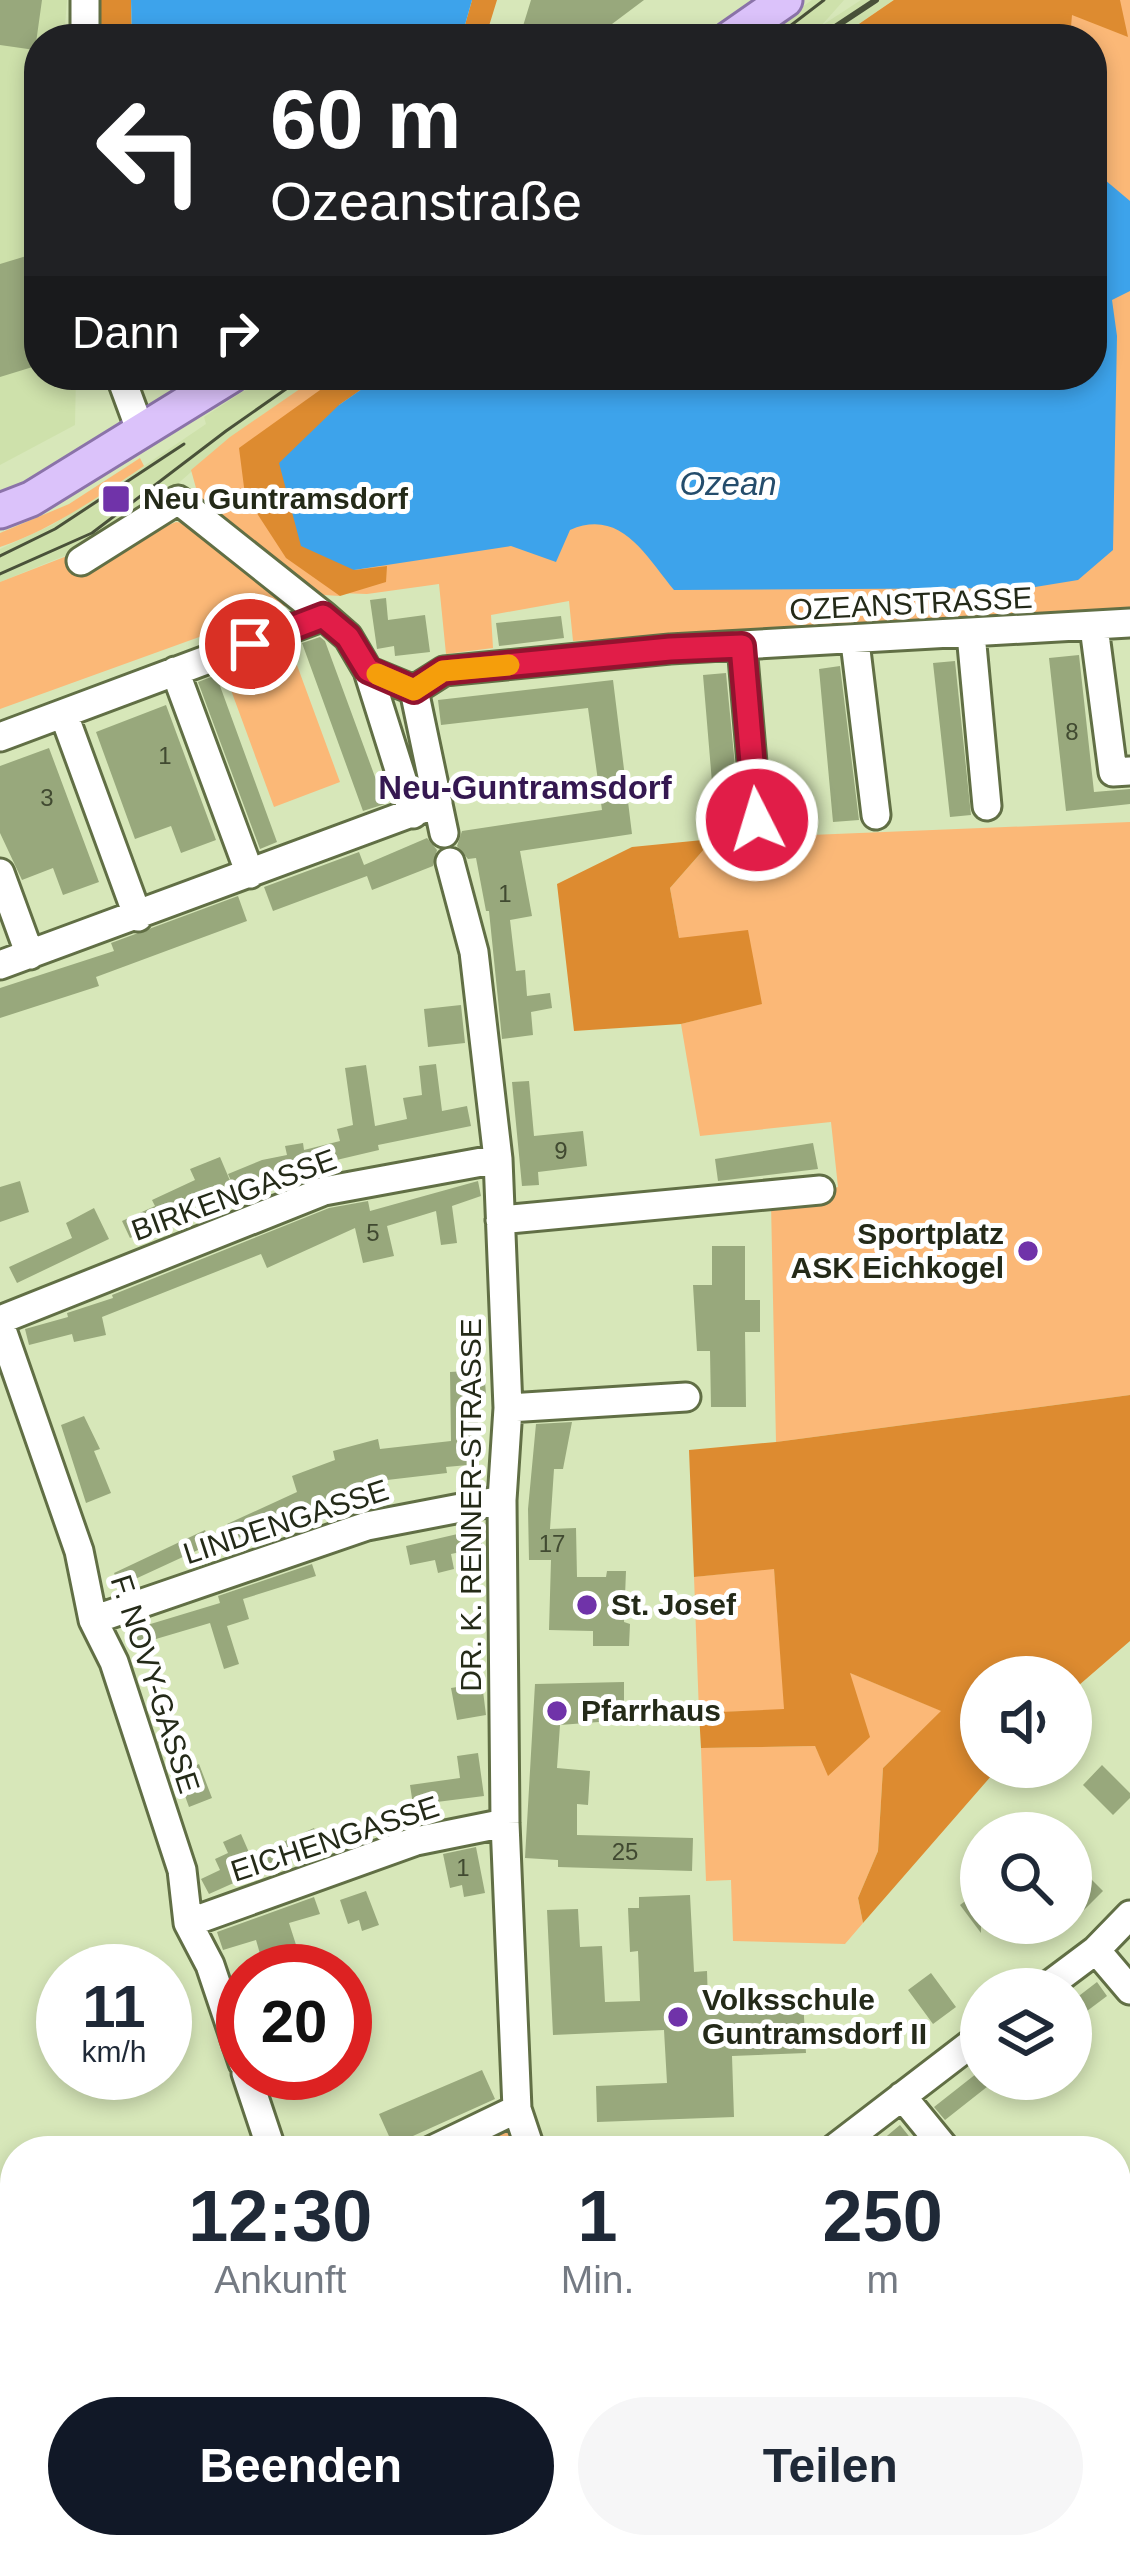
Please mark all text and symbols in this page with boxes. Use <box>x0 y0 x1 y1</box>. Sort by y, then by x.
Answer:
icon: left <box>72 72 228 228</box>
text: 60 m <box>270 72 461 166</box>
text: Ozeanstraße <box>270 171 582 231</box>
icon: right <box>204 300 270 366</box>
text: Dann <box>72 307 180 358</box>
water label: Ozean <box>679 465 777 502</box>
place label: Neu Guntramsdorf <box>143 482 409 515</box>
marker: Neu Guntramsdorf <box>100 483 132 515</box>
street label: OZEANSTRASSE <box>789 581 1033 626</box>
pin <box>199 593 301 695</box>
icon: arrive <box>217 611 283 677</box>
house number: 8 <box>1065 718 1079 745</box>
house number: 1 <box>158 742 172 769</box>
position arrow <box>694 757 820 883</box>
district label: Neu-Guntramsdorf <box>378 769 673 806</box>
house number: 3 <box>40 784 54 811</box>
house number: 1 <box>498 880 512 907</box>
house number: 9 <box>554 1137 568 1164</box>
street label: BIRKENGASSE <box>127 1142 341 1247</box>
place label: Sportplatz ASK Eichkogel <box>791 1217 1004 1284</box>
house number: 5 <box>366 1219 380 1246</box>
marker: Sportplatz ASK Eichkogel <box>1015 1238 1041 1264</box>
street label: DR. K. RENNER-STRASSE <box>454 1318 487 1692</box>
street label: LINDENGASSE <box>179 1473 392 1570</box>
house number: 17 <box>539 1530 565 1557</box>
street label: F. NOVY-GASSE <box>105 1571 206 1797</box>
place label: St. Josef <box>611 1588 737 1621</box>
marker: St. Josef <box>574 1592 600 1618</box>
map controls <box>960 1656 1092 2100</box>
button: sound <box>960 1656 1092 1788</box>
place label: Pfarrhaus <box>581 1694 721 1727</box>
marker: Pfarrhaus <box>544 1698 570 1724</box>
street label: EICHENGASSE <box>227 1789 443 1888</box>
button: search <box>960 1812 1092 1944</box>
house number: 25 <box>612 1838 638 1865</box>
house number: 1 <box>456 1854 470 1881</box>
speed limit sign: 20 <box>216 1944 372 2100</box>
button: layers <box>960 1968 1092 2100</box>
text: 11 <box>82 1973 146 2040</box>
place label: Volksschule Guntramsdorf II <box>702 1983 927 2050</box>
marker: Volksschule Guntramsdorf II <box>665 2004 691 2030</box>
text: km/h <box>81 2035 147 2068</box>
text: 12:30 <box>188 2176 372 2256</box>
text: 1 <box>577 2176 618 2256</box>
text: 250 <box>823 2176 943 2256</box>
text: Ankunft <box>214 2258 346 2301</box>
text: Min. <box>561 2258 634 2301</box>
text: m <box>866 2258 899 2301</box>
button: Beenden <box>48 2397 554 2535</box>
button: Teilen <box>578 2397 1083 2535</box>

